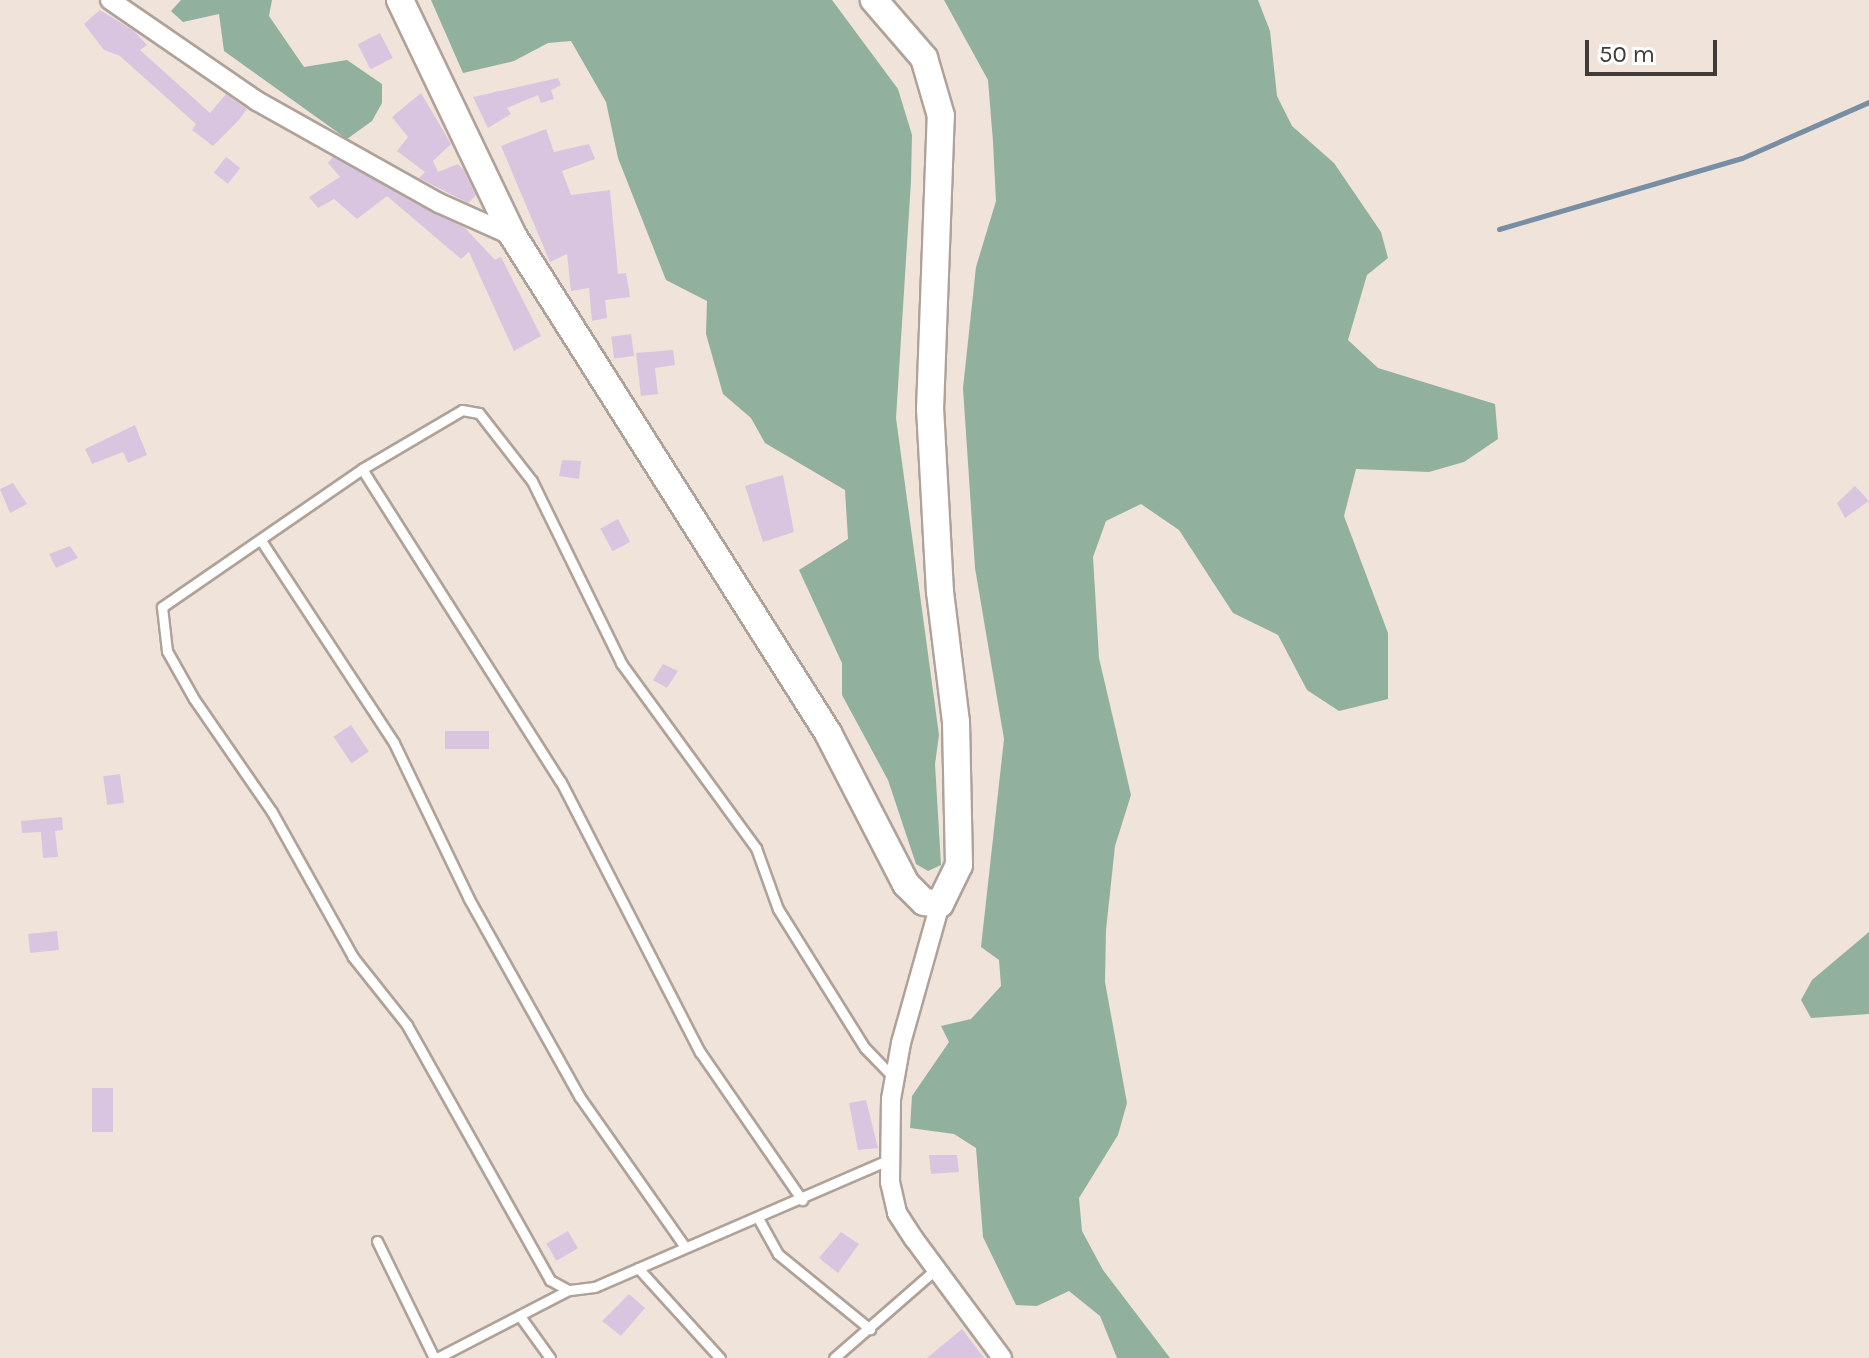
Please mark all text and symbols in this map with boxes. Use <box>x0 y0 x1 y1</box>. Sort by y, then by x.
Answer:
scale bar <box>1589 24 1721 74</box>
text: 50 m <box>1599 40 1655 68</box>

